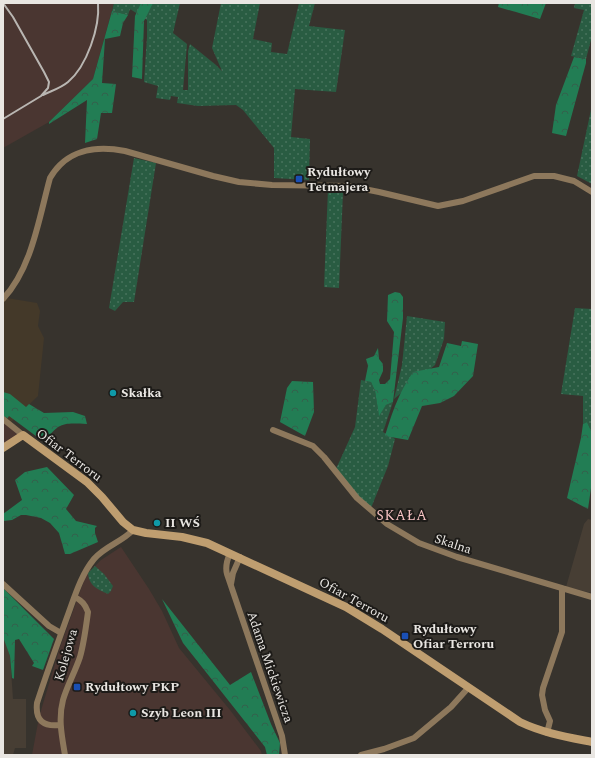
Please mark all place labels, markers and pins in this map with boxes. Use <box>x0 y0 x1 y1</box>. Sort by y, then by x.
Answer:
place label: Rydułtowy Tetmajera <box>307 162 371 197</box>
marker: Rydułtowy Tetmajera <box>294 174 304 184</box>
place label: Skałka <box>121 383 162 403</box>
marker: Skałka <box>108 388 118 398</box>
place label: II WŚ <box>165 513 200 533</box>
marker: II WŚ <box>152 518 162 528</box>
place label: Rydułtowy Ofiar Terroru <box>413 619 494 654</box>
marker: Rydułtowy Ofiar Terroru <box>400 631 410 641</box>
place label: Rydułtowy PKP <box>85 677 179 697</box>
marker: Rydułtowy PKP <box>72 682 82 692</box>
place label: Szyb Leon III <box>141 703 222 723</box>
marker: Szyb Leon III <box>128 708 138 718</box>

